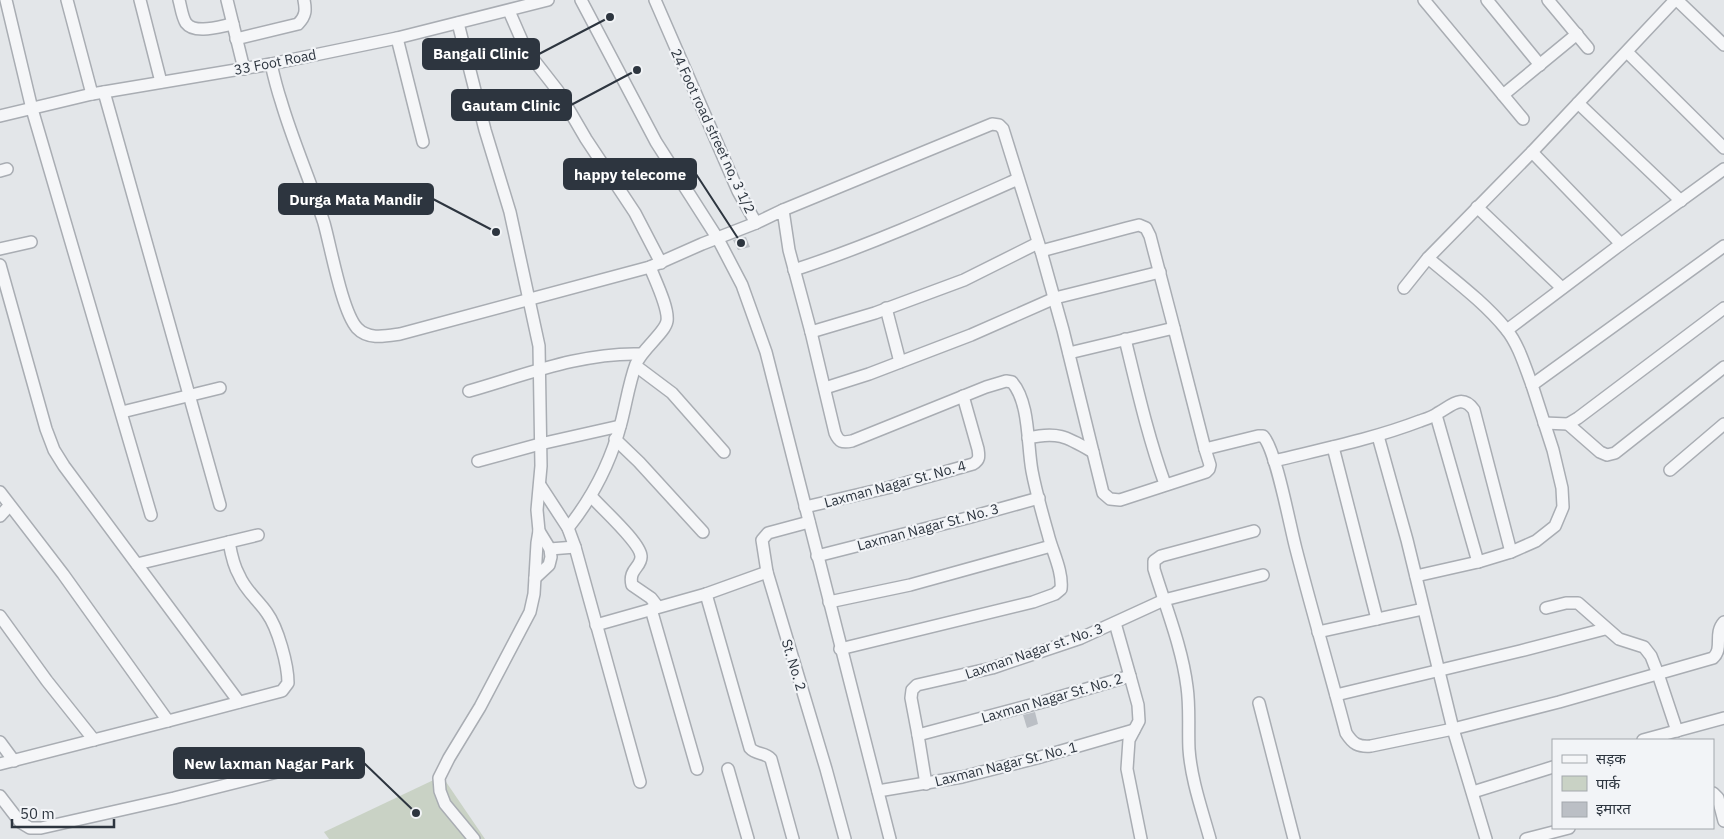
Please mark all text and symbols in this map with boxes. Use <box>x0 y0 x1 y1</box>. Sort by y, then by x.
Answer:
callout: Bangali Clinic <box>423 39 539 69</box>
text: Bangali Clinic <box>433 44 529 63</box>
street label: 33 Foot Road <box>232 45 318 79</box>
street label: 24 Foot road street no, 3 1/2 <box>667 46 759 216</box>
callout: Gautam Clinic <box>452 90 571 120</box>
text: Gautam Clinic <box>461 96 561 115</box>
callout: happy telecome <box>564 159 696 189</box>
text: happy telecome <box>574 165 686 184</box>
callout: Durga Mata Mandir <box>279 184 433 214</box>
text: Durga Mata Mandir <box>289 190 423 209</box>
street label: Laxman Nagar St. No. 4 <box>822 456 968 512</box>
street label: Laxman Nagar St. No. 3 <box>855 499 1001 555</box>
street label: Laxman Nagar st. No. 3 <box>963 619 1105 683</box>
street label: St. No. 2 <box>778 637 810 693</box>
street label: Laxman Nagar St. No. 2 <box>979 669 1125 727</box>
street label: Laxman Nagar St. No. 1 <box>933 738 1079 790</box>
legend <box>1552 739 1714 829</box>
callout: New laxman Nagar Park <box>174 748 364 778</box>
text: सड़क <box>1596 749 1626 768</box>
text: New laxman Nagar Park <box>184 754 354 773</box>
text: पार्क <box>1596 774 1620 793</box>
scale bar <box>12 796 115 828</box>
text: इमारत <box>1596 799 1631 818</box>
text: 50 m <box>20 804 55 823</box>

